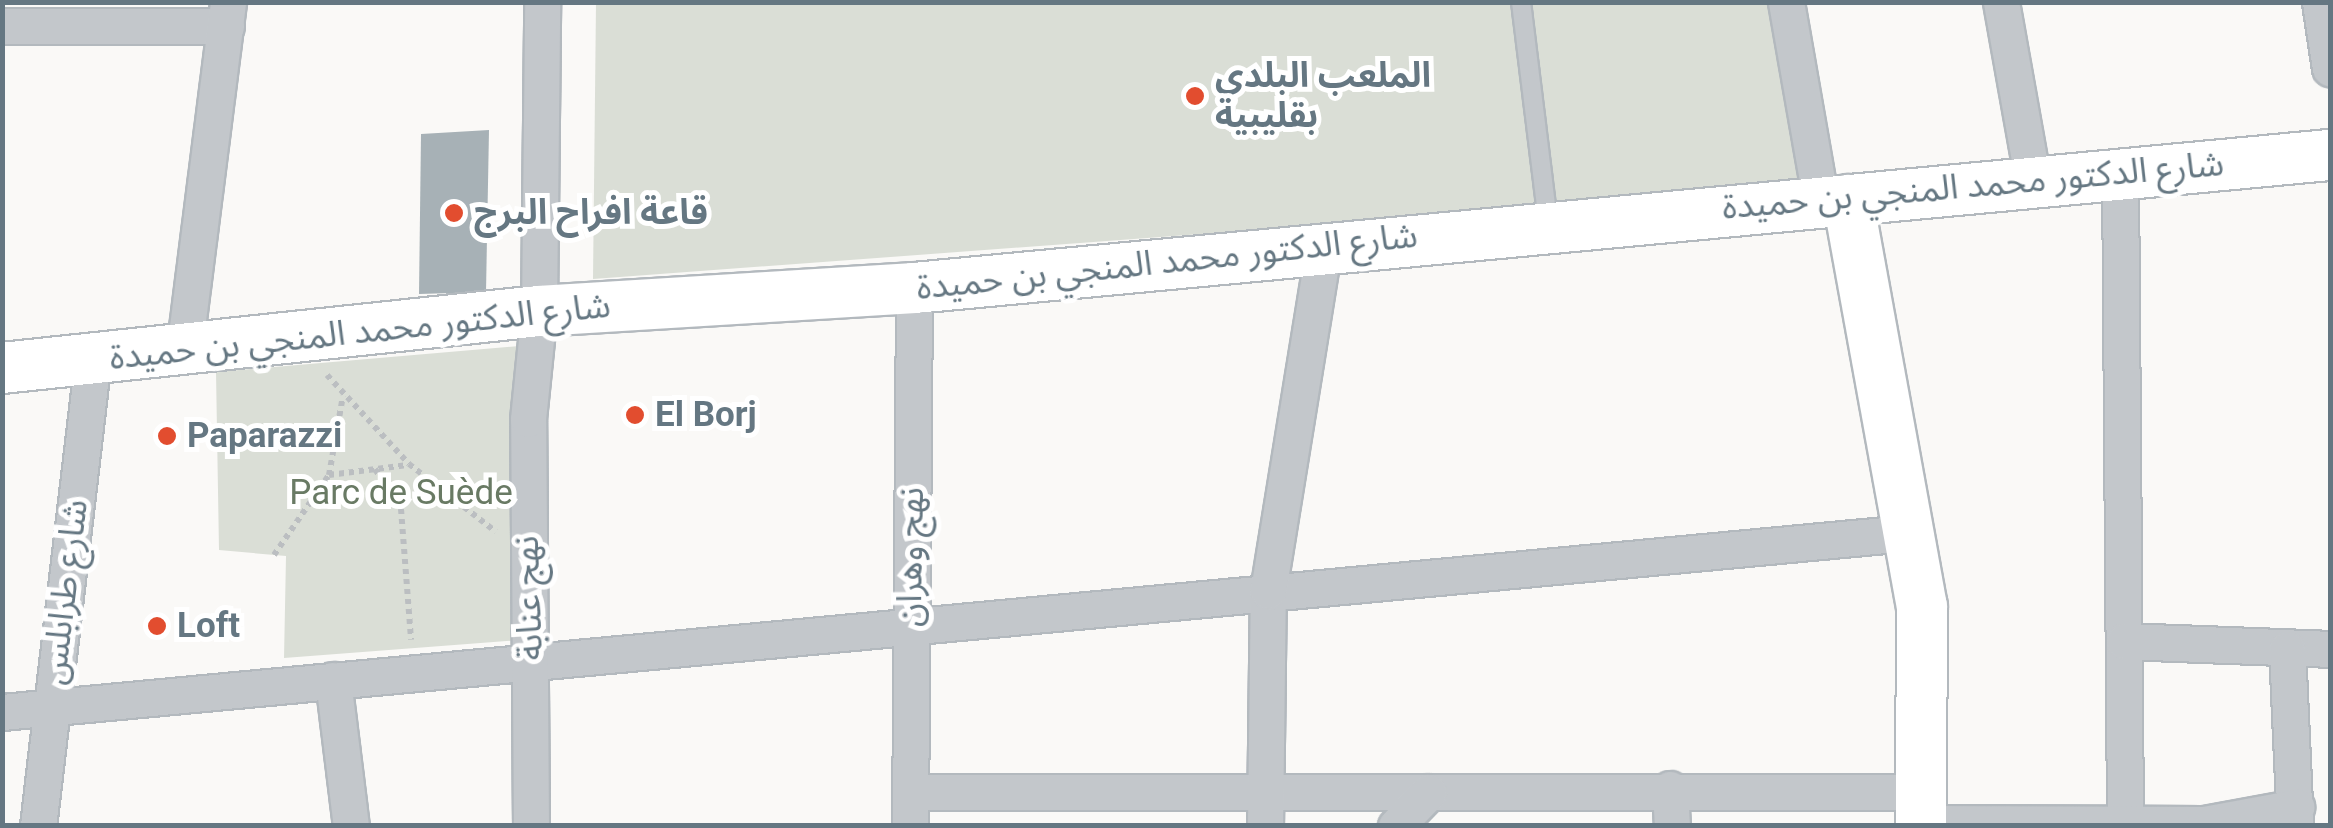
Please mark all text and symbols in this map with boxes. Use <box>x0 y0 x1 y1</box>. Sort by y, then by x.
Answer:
place label: الملعب البلدي بقليبية <box>1215 55 1431 137</box>
marker: الملعب البلدي بقليبية <box>1184 85 1206 107</box>
street label: شارع الدكتور محمد المنجي بن حميدة <box>1720 143 2226 229</box>
place label: قاعة افراح البرج <box>474 192 708 234</box>
marker: قاعة افراح البرج <box>443 202 465 224</box>
street label: شارع الدكتور محمد المنجي بن حميدة <box>914 215 1420 309</box>
street label: شارع الدكتور محمد المنجي بن حميدة <box>107 285 613 379</box>
place label: El Borj <box>655 394 757 436</box>
marker: El Borj <box>624 404 646 426</box>
place label: Paparazzi <box>187 415 342 457</box>
marker: Paparazzi <box>156 425 178 447</box>
park label: Parc de Suède <box>289 472 513 514</box>
street label: نهج وهران <box>889 487 933 627</box>
street label: شارع طرابلس <box>33 497 97 687</box>
street label: نهج عنابة <box>506 535 552 661</box>
place label: Loft <box>177 605 240 647</box>
marker: Loft <box>146 615 168 637</box>

